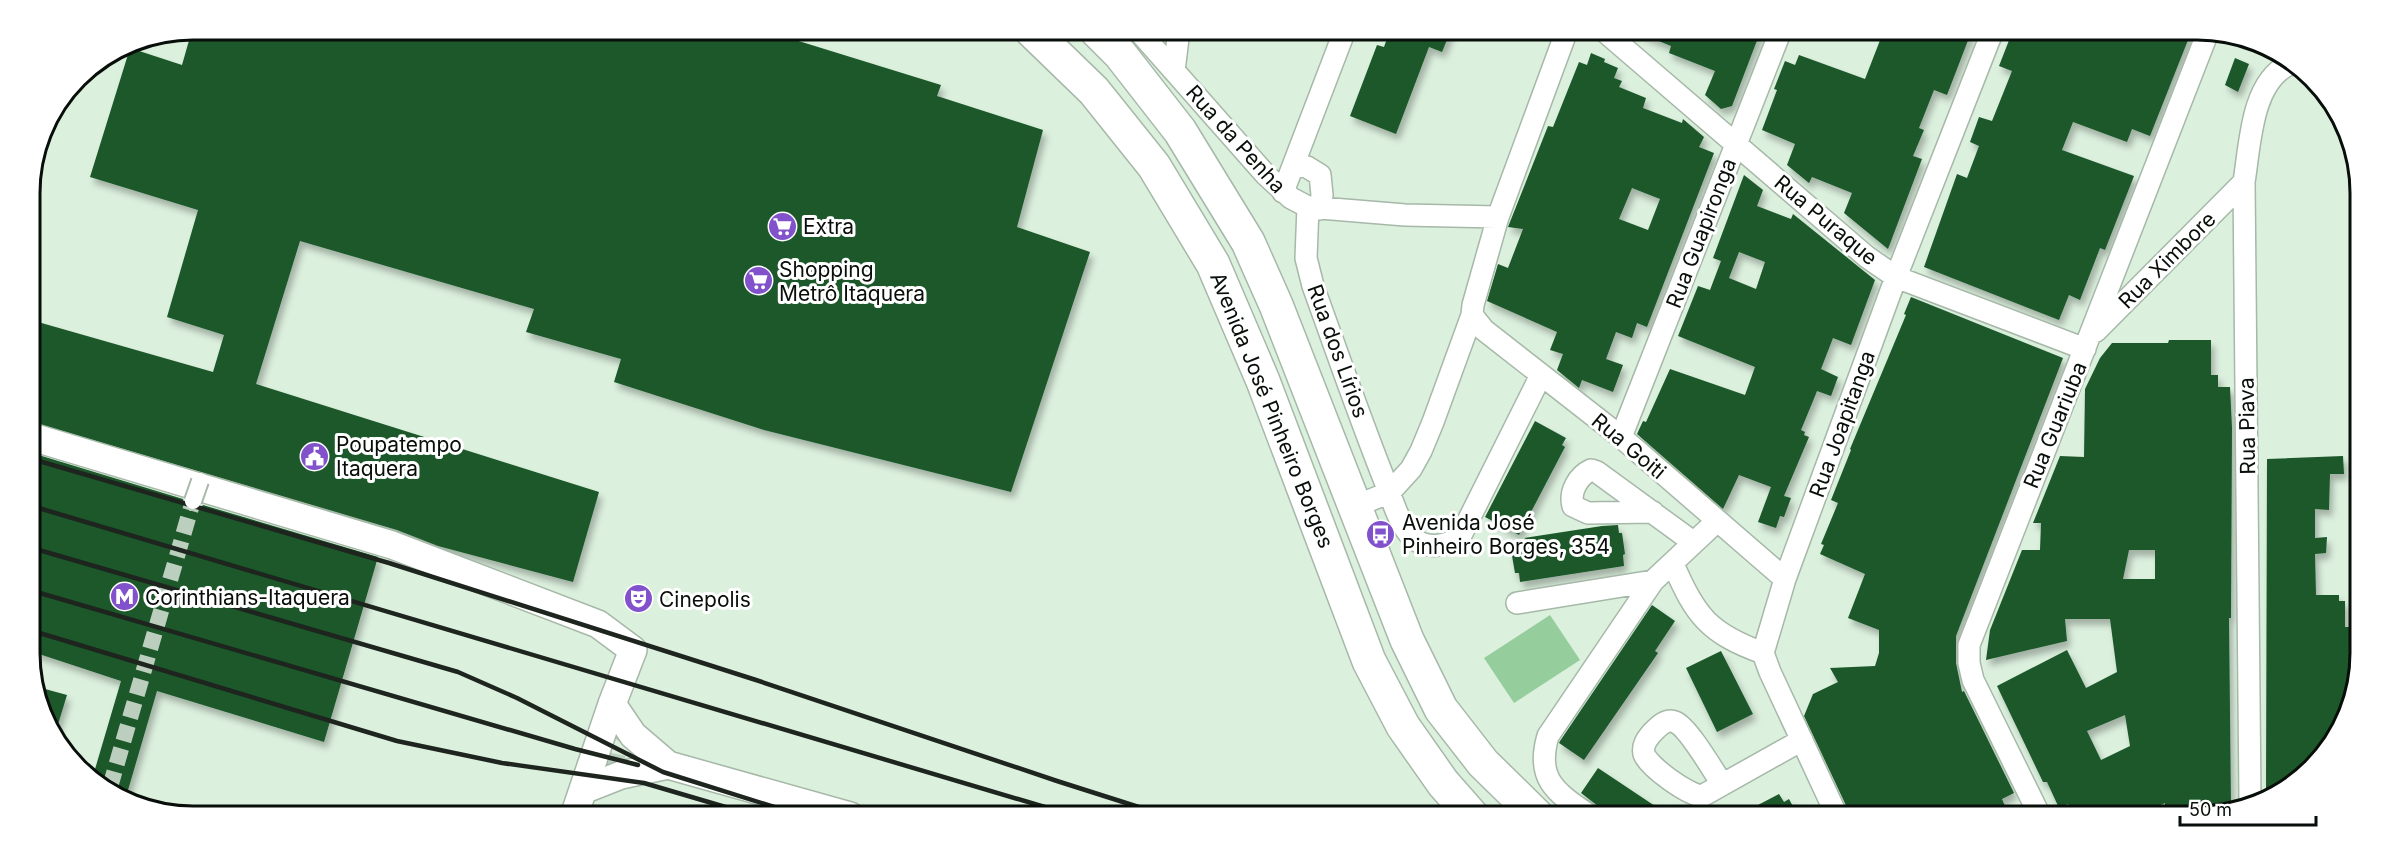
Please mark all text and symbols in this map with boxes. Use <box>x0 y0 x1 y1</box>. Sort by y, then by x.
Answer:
street label: Rua da Penha <box>1181 80 1291 198</box>
street label: Rua Guapironga <box>1661 154 1741 312</box>
street label: Rua Puraque <box>1769 170 1883 270</box>
street label: Rua Ximbore <box>2113 206 2221 314</box>
supermarket icon: Extra <box>766 210 798 242</box>
place label: Extra <box>803 214 854 239</box>
place label: Shopping Metrô Itaquera <box>779 257 925 306</box>
supermarket icon: Shopping Metrô Itaquera <box>742 265 774 297</box>
street label: Avenida José Pinheiro Borges <box>1205 268 1339 552</box>
street label: Rua dos Lírios <box>1302 281 1374 421</box>
street label: Rua Joapitanga <box>1804 347 1880 501</box>
street label: Rua Guariuba <box>2018 358 2092 492</box>
street label: Rua Piava <box>2234 377 2260 475</box>
street label: Rua Goiti <box>1587 408 1671 484</box>
place label: Poupatempo Itaquera <box>336 432 462 481</box>
public building icon: Poupatempo Itaquera <box>299 440 331 472</box>
place label: Avenida José Pinheiro Borges, 354 <box>1402 510 1610 559</box>
bus stop icon: Avenida José Pinheiro Borges, 354 <box>1365 518 1397 550</box>
metro station icon: Corinthians-Itaquera <box>108 581 140 613</box>
theatre icon: Cinepolis <box>622 583 654 615</box>
place label: Corinthians-Itaquera <box>145 585 350 610</box>
place label: Cinepolis <box>659 587 751 612</box>
scale bar <box>2180 789 2316 827</box>
text: 50 m <box>2189 799 2232 820</box>

